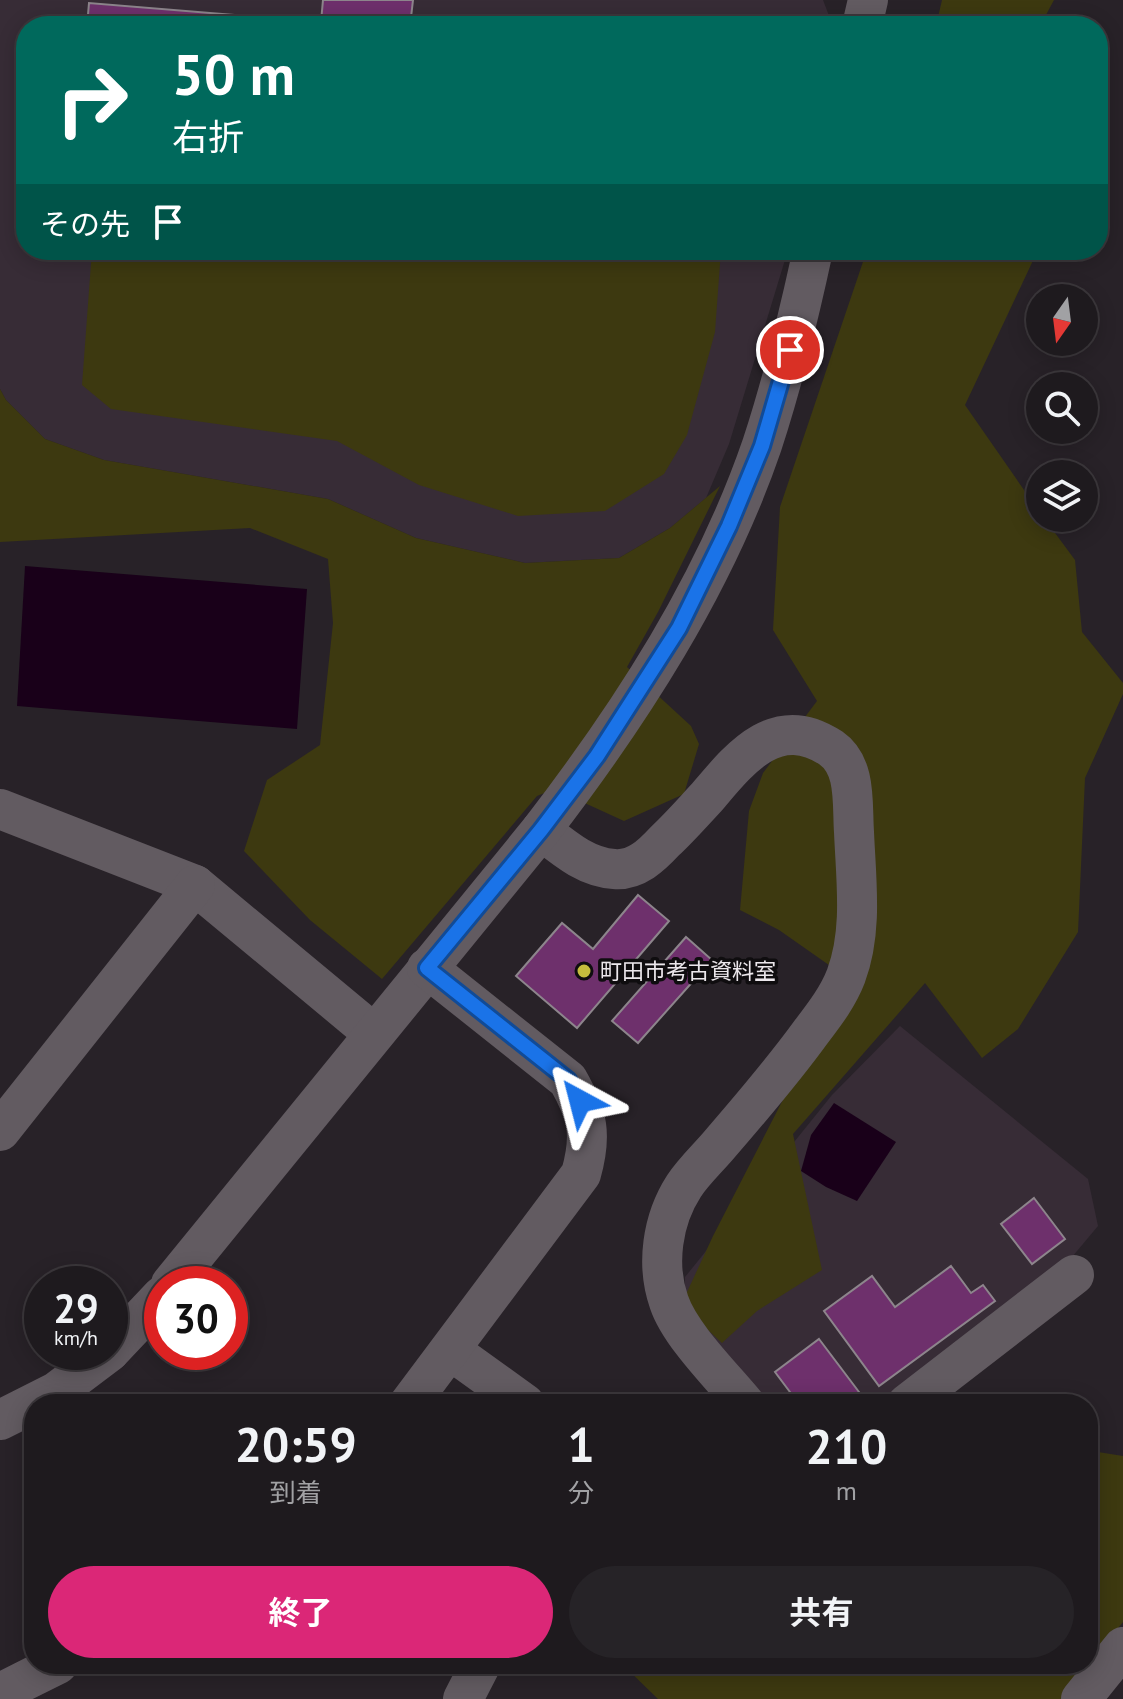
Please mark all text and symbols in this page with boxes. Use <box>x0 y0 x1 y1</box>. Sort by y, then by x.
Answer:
text: 50 m <box>172 38 295 110</box>
icon: right <box>40 48 144 152</box>
text: 右折 <box>172 113 244 160</box>
icon: arrive <box>146 200 190 244</box>
text: その先 <box>40 204 130 243</box>
north arrow <box>1026 284 1098 356</box>
map controls <box>1026 284 1098 532</box>
pin <box>756 316 824 384</box>
icon: arrive <box>768 328 812 372</box>
button: search <box>1026 372 1098 444</box>
button: layers <box>1026 460 1098 532</box>
place label: 町田市考古資料室 <box>600 957 776 985</box>
marker: 町田市考古資料室 <box>575 962 593 980</box>
position arrow <box>538 1059 622 1143</box>
speed limit sign: 30 <box>144 1266 248 1370</box>
text: 29 <box>53 1282 99 1334</box>
text: km/h <box>54 1325 98 1351</box>
text: 20:59 <box>235 1413 357 1475</box>
text: 1 <box>567 1413 595 1475</box>
text: 210 <box>805 1415 887 1477</box>
text: m <box>836 1474 857 1507</box>
text: 到着 <box>270 1476 322 1509</box>
text: 分 <box>568 1476 594 1509</box>
button: 終了 <box>48 1566 553 1658</box>
button: 共有 <box>569 1566 1074 1658</box>

